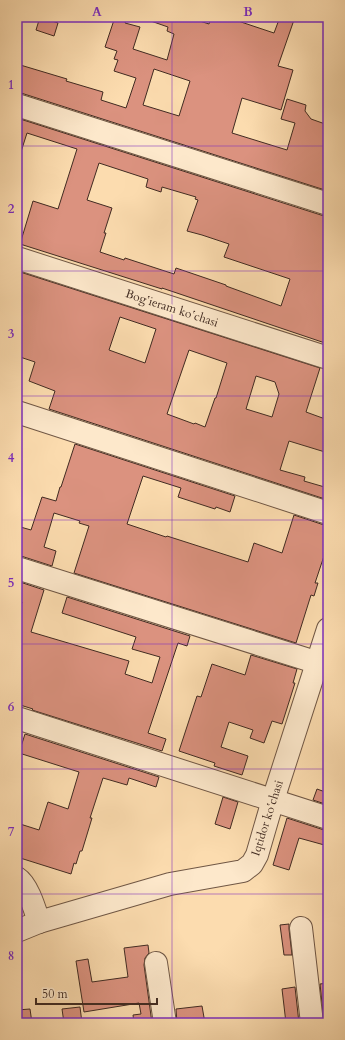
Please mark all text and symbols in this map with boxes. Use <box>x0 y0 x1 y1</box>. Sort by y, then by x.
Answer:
text: A <box>92 3 102 21</box>
text: B <box>243 3 253 21</box>
text: 1 <box>8 76 14 94</box>
text: 2 <box>8 200 15 218</box>
street label: Bogʻieram koʻchasi <box>124 285 221 331</box>
text: 3 <box>8 325 15 343</box>
text: 4 <box>8 449 15 467</box>
text: 5 <box>8 574 14 592</box>
text: 6 <box>8 698 15 716</box>
street label: Iqtidor koʻchasi <box>247 777 287 858</box>
text: 7 <box>8 823 15 841</box>
text: 8 <box>8 947 14 965</box>
scale bar <box>36 980 157 1006</box>
text: 50 m <box>42 986 69 1002</box>

